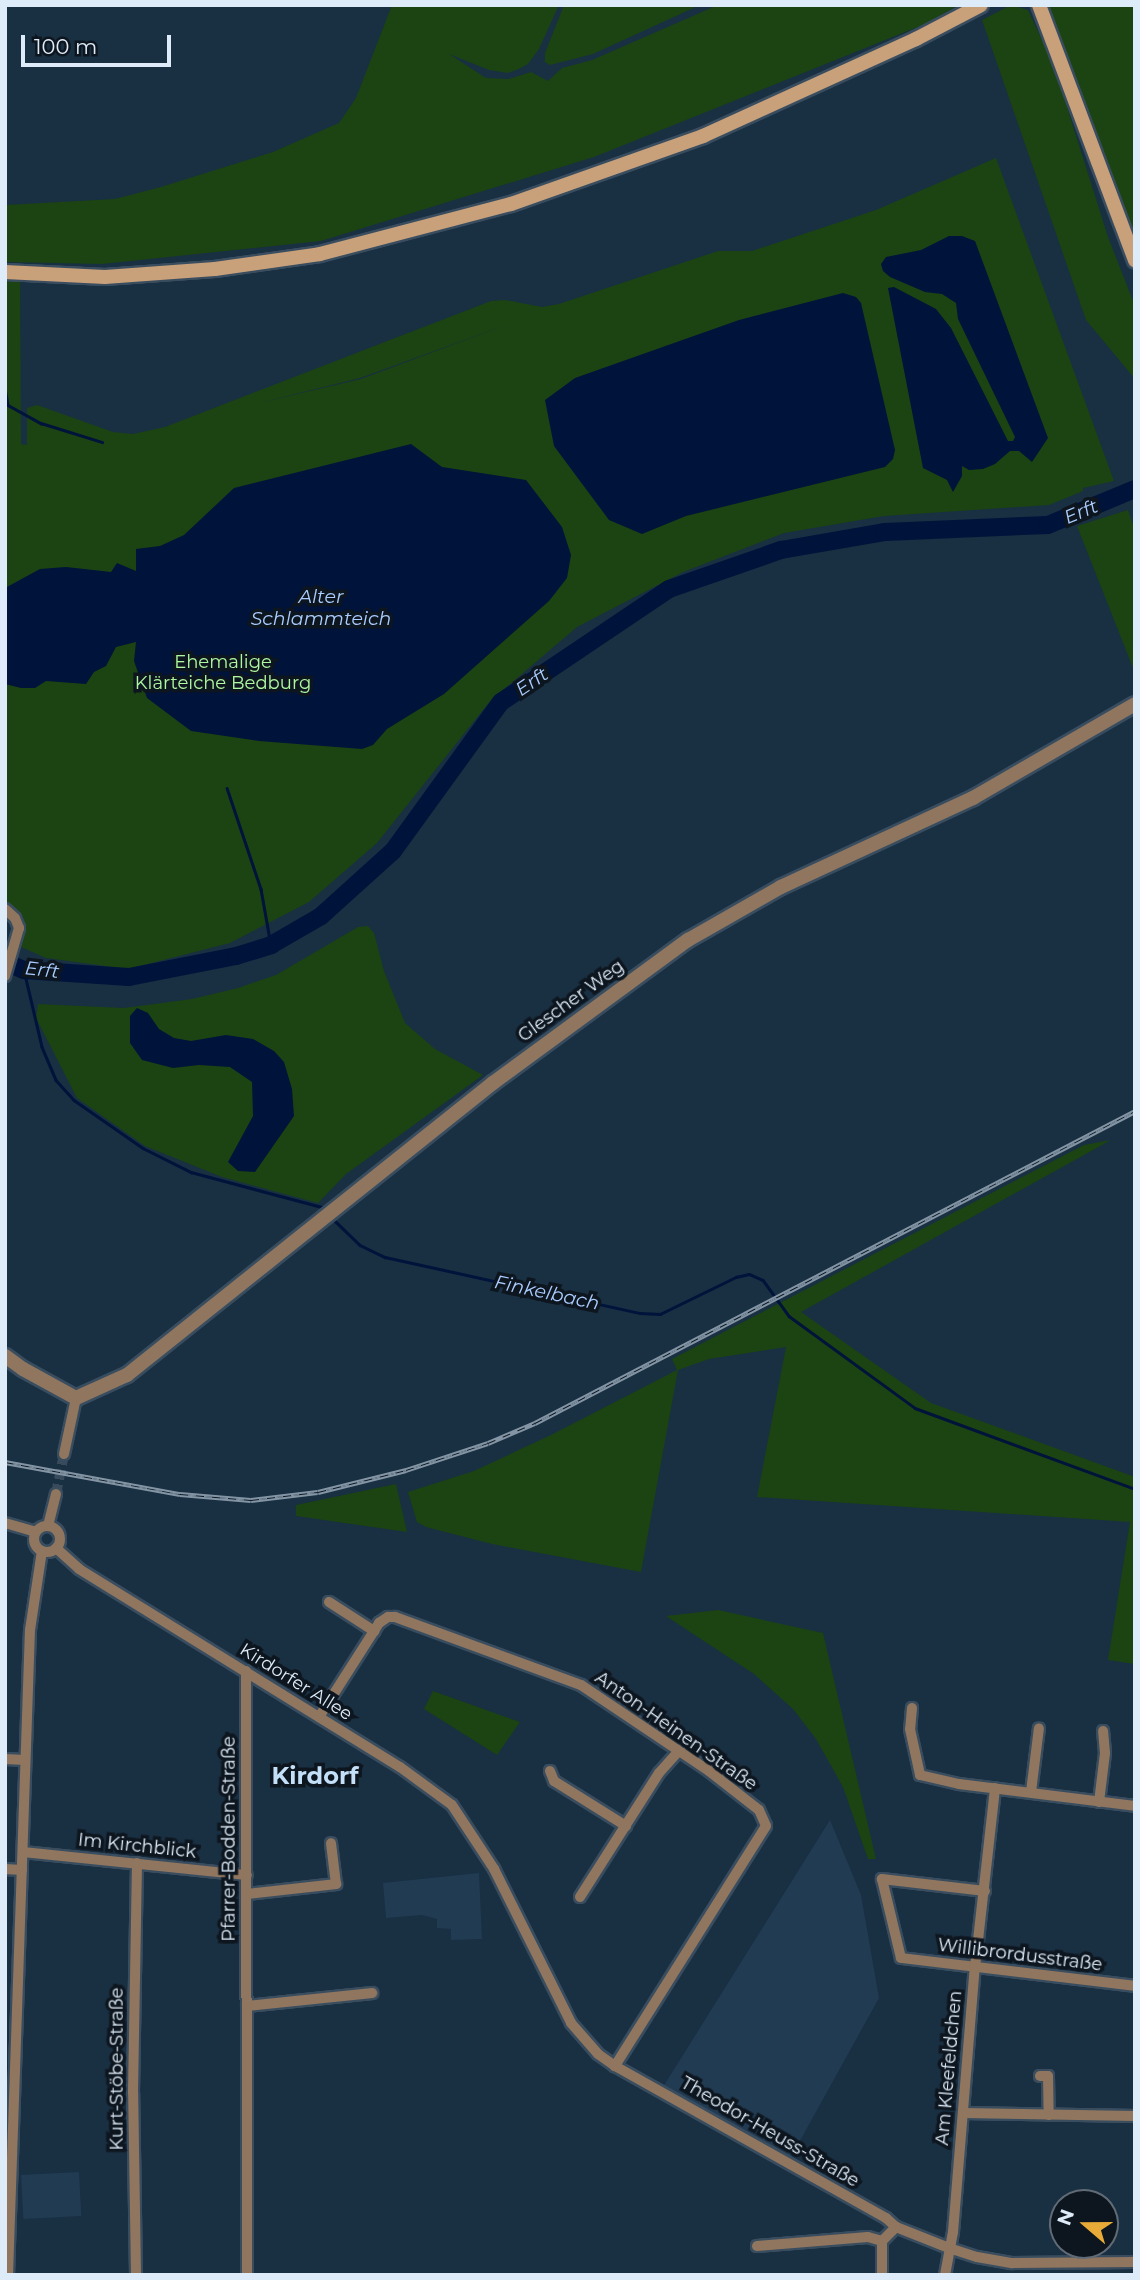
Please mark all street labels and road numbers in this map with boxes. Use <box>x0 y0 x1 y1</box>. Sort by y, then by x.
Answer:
street label: Glescher Weg <box>514 955 628 1047</box>
street label: Kirdorfer Allee <box>236 1639 356 1725</box>
street label: Anton-Heinen-Straße <box>591 1667 761 1795</box>
street label: Pfarrer-Bodden-Straße <box>218 1736 240 1942</box>
street label: Im Kirchblick <box>77 1829 197 1863</box>
street label: Willibrordusstraße <box>936 1934 1104 1976</box>
street label: Kurt-Stöbe-Straße <box>106 1987 128 2151</box>
street label: Am Kleefeldchen <box>931 1990 967 2146</box>
street label: Theodor-Heuss-Straße <box>677 2072 863 2192</box>

